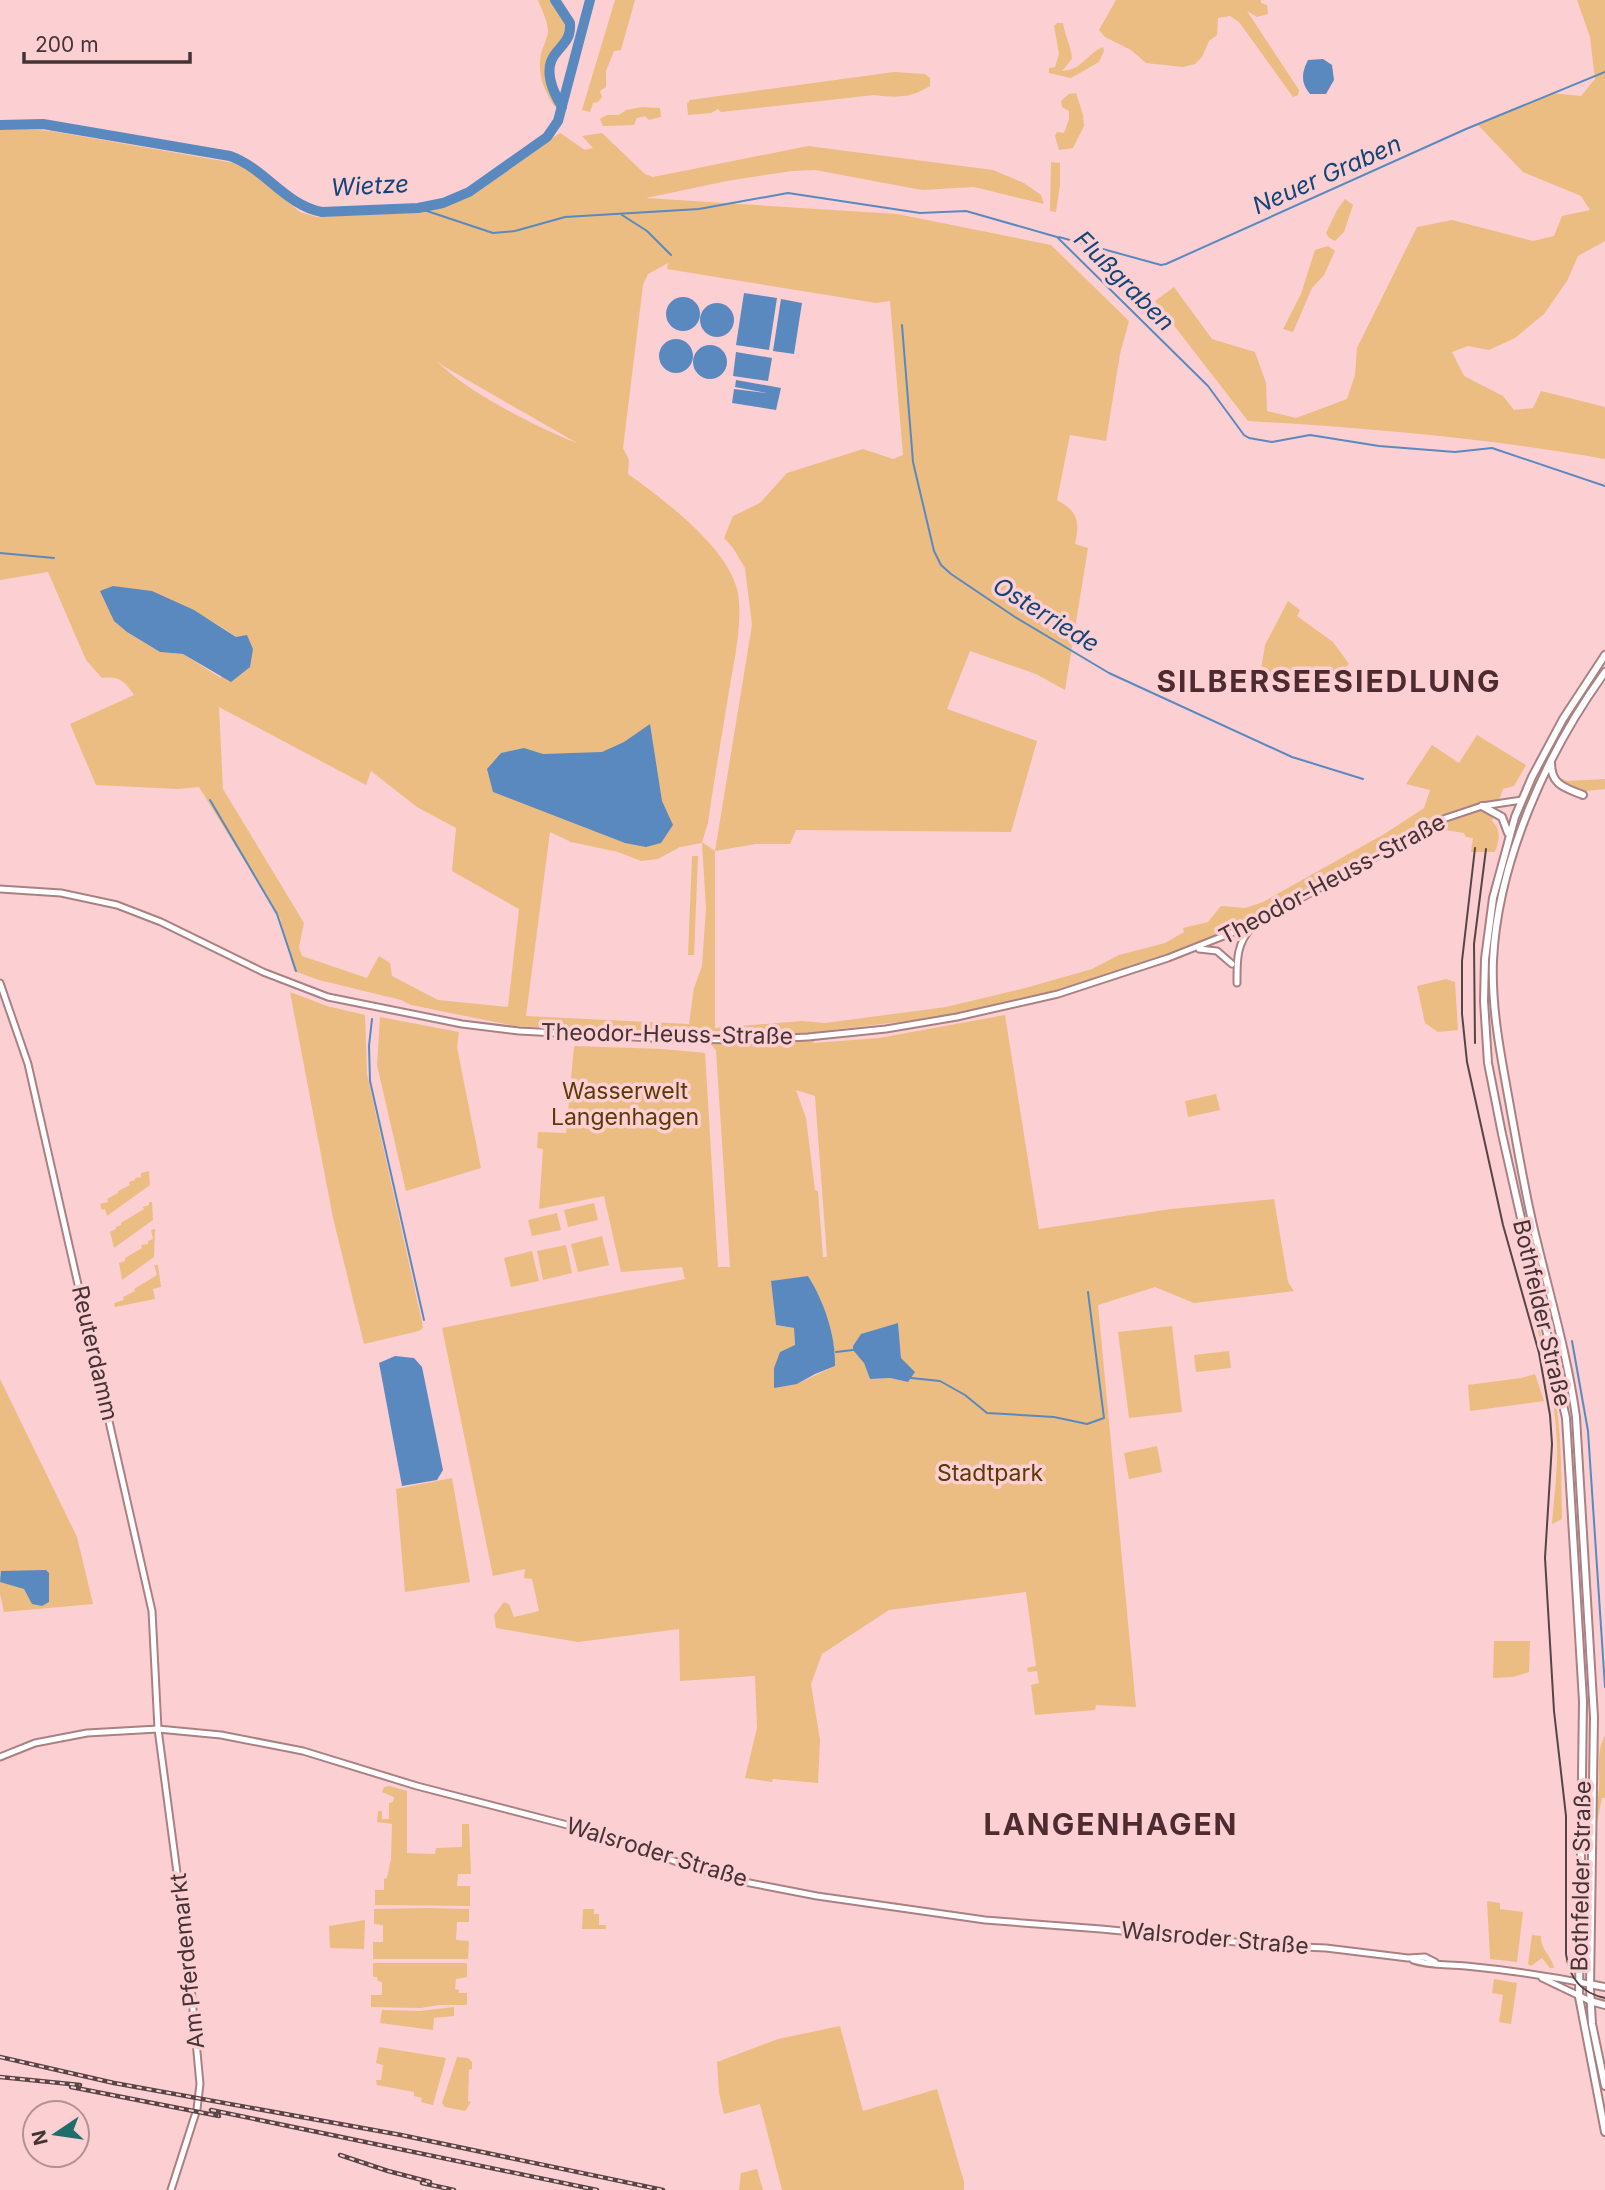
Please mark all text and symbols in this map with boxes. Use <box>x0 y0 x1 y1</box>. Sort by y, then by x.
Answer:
scale bar <box>24 21 191 65</box>
text: 200 m <box>35 32 99 57</box>
water label: Neuer Graben <box>1248 129 1406 220</box>
water label: Wietze <box>330 169 410 202</box>
water label: Flußgraben <box>1068 225 1180 337</box>
water label: Osterriede <box>988 571 1105 659</box>
district label: SILBERSEESIEDLUNG <box>1156 663 1502 699</box>
street label: Theodor-Heuss-Straße <box>1214 807 1450 951</box>
street label: Theodor-Heuss-Straße <box>541 1018 793 1050</box>
park label: Wasserwelt Langenhagen <box>551 1077 699 1131</box>
street label: Bothfelder Straße <box>1507 1217 1577 1409</box>
street label: Reuterdamm <box>66 1283 124 1423</box>
park label: Stadtpark <box>937 1459 1043 1487</box>
street label: Bothfelder Straße <box>1565 1780 1597 1972</box>
district label: LANGENHAGEN <box>984 1806 1238 1842</box>
street label: Walsroder Straße <box>563 1811 751 1893</box>
street label: Am Pferdemarkt <box>164 1871 210 2050</box>
street label: Walsroder Straße <box>1120 1916 1310 1960</box>
north arrow <box>21 2099 91 2169</box>
text: N <box>27 2128 53 2147</box>

